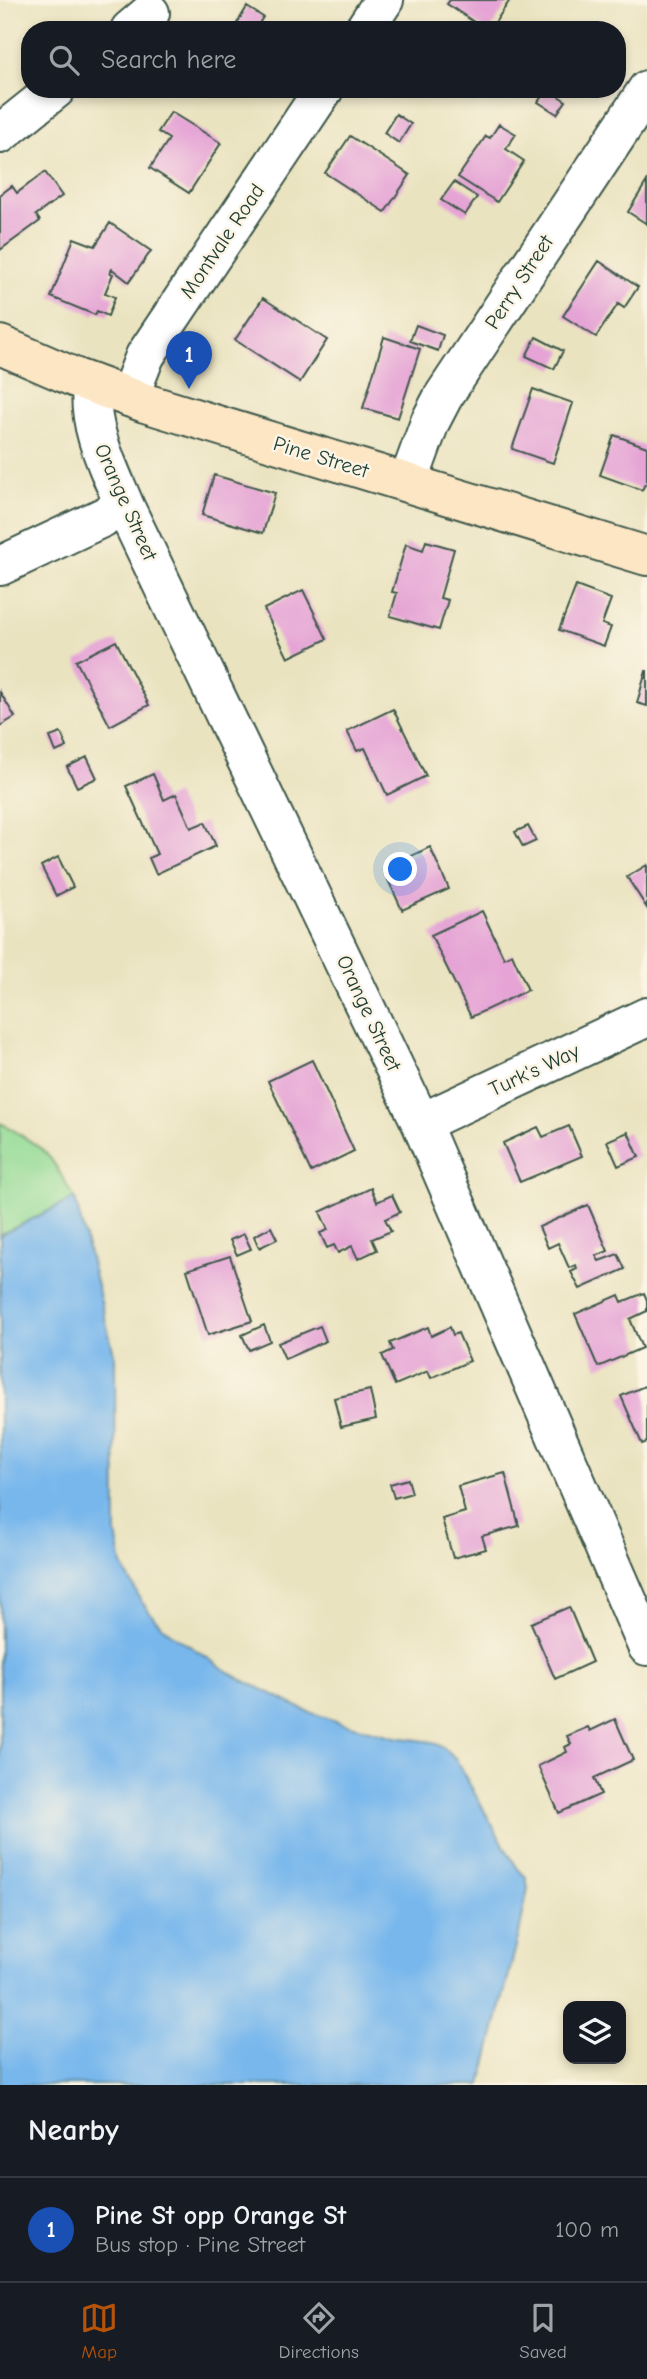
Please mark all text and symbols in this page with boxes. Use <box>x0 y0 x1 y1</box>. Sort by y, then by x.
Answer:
search box <box>21 21 626 98</box>
icon: search <box>45 41 83 79</box>
text: Search here <box>101 45 236 75</box>
street label: Montvale Road <box>175 179 269 303</box>
street label: Perry Street <box>480 230 559 333</box>
pin: 1 <box>166 331 212 389</box>
street label: Pine Street <box>271 431 372 483</box>
street label: Orange Street <box>90 440 163 565</box>
your location <box>383 852 417 886</box>
street label: Orange Street <box>332 951 407 1076</box>
street label: Turk's Way <box>485 1038 584 1101</box>
map controls <box>563 2001 626 2064</box>
button: layers <box>563 2001 626 2064</box>
text: Nearby <box>28 2113 119 2148</box>
text: Pine St opp Orange St <box>95 2201 346 2231</box>
text: 1 <box>46 2216 56 2243</box>
text: 100 m <box>555 2216 619 2243</box>
text: Bus stop · Pine Street <box>95 2231 305 2258</box>
tab: Map <box>80 2299 118 2363</box>
tab: Directions <box>279 2299 359 2363</box>
tab: Saved <box>519 2299 567 2363</box>

